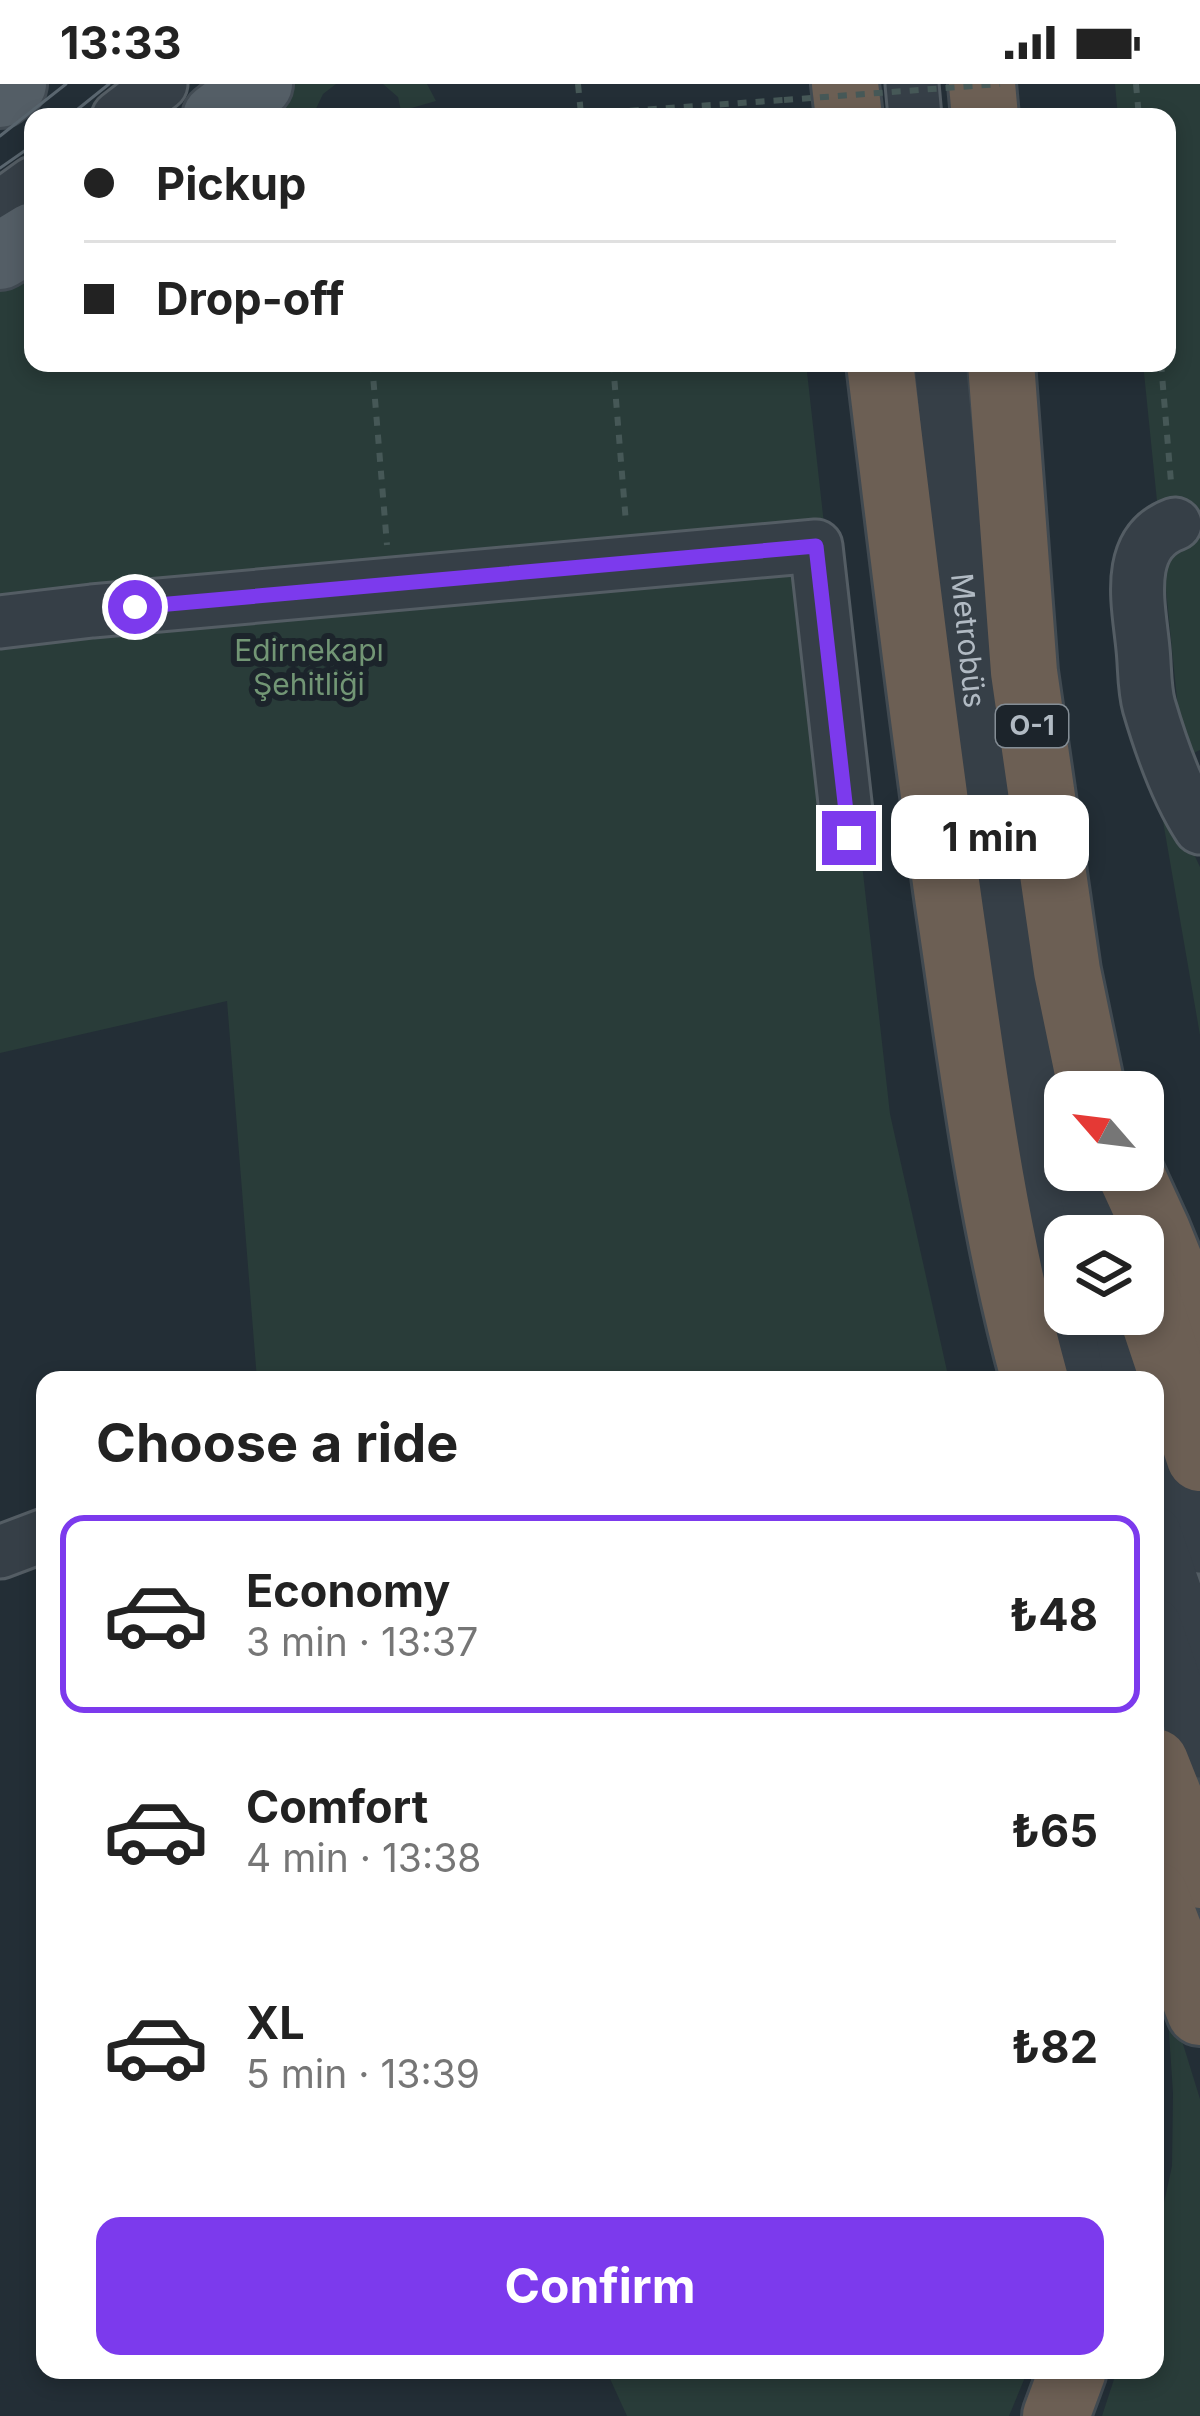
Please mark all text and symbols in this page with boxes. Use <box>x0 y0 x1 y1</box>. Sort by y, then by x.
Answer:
text: 13:33 <box>60 15 182 70</box>
text: Pickup <box>156 156 306 211</box>
text: Drop-off <box>156 271 344 326</box>
street label: Metrobüs <box>944 571 993 710</box>
route start <box>108 580 162 634</box>
park label: Edirnekapı Şehitliği <box>234 632 384 702</box>
road number: O-1 <box>996 705 1068 747</box>
callout: 1 min <box>891 796 1089 880</box>
route end <box>822 811 876 865</box>
text: 1 min <box>942 813 1038 860</box>
north arrow <box>1044 1071 1164 1191</box>
map controls <box>1044 1071 1164 1335</box>
button: layers <box>1044 1215 1164 1335</box>
text: Choose a ride <box>96 1410 458 1475</box>
icon: car <box>102 1560 210 1668</box>
text: Economy <box>246 1563 450 1618</box>
text: ₺48 <box>1009 1587 1098 1642</box>
text: 3 min · 13:37 <box>246 1618 478 1665</box>
icon: car <box>102 1776 210 1884</box>
text: Comfort <box>246 1779 428 1834</box>
text: ₺65 <box>1011 1803 1098 1858</box>
text: 4 min · 13:38 <box>246 1834 481 1881</box>
icon: car <box>102 1992 210 2100</box>
text: XL <box>246 1995 305 2050</box>
text: ₺82 <box>1011 2019 1098 2074</box>
text: 5 min · 13:39 <box>246 2050 480 2097</box>
button: Confirm <box>96 2217 1104 2355</box>

